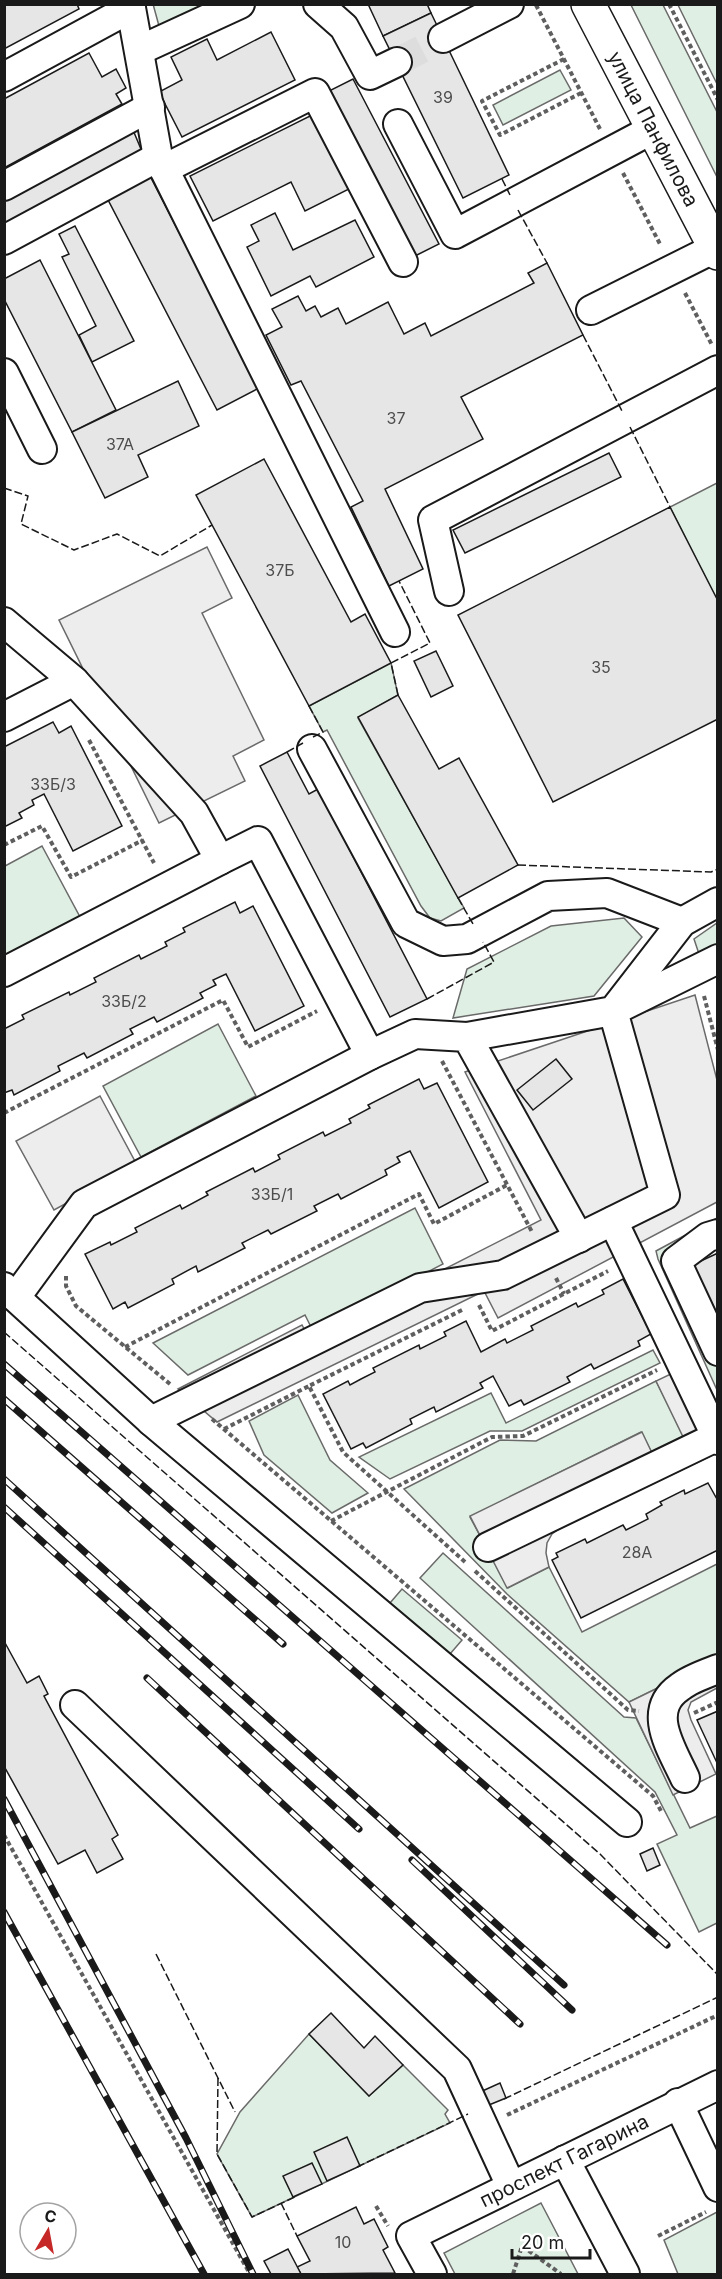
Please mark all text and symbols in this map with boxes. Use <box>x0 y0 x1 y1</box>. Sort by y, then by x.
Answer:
street label: улица Панфилова <box>603 47 704 211</box>
house number: 39 <box>433 87 453 107</box>
house number: 37 <box>387 408 405 428</box>
house number: 37А <box>106 434 134 454</box>
house number: 37Б <box>265 560 295 580</box>
house number: 35 <box>591 657 611 677</box>
house number: 33Б/3 <box>30 774 76 794</box>
house number: 33Б/2 <box>101 991 147 1011</box>
house number: 33Б/1 <box>251 1184 293 1204</box>
house number: 28А <box>622 1542 652 1562</box>
street label: проспект Гагарина <box>476 2109 652 2212</box>
north arrow <box>18 2201 78 2261</box>
text: С <box>43 2205 58 2227</box>
scale bar <box>512 2222 590 2260</box>
house number: 10 <box>335 2232 351 2252</box>
text: 20 m <box>521 2232 564 2253</box>

